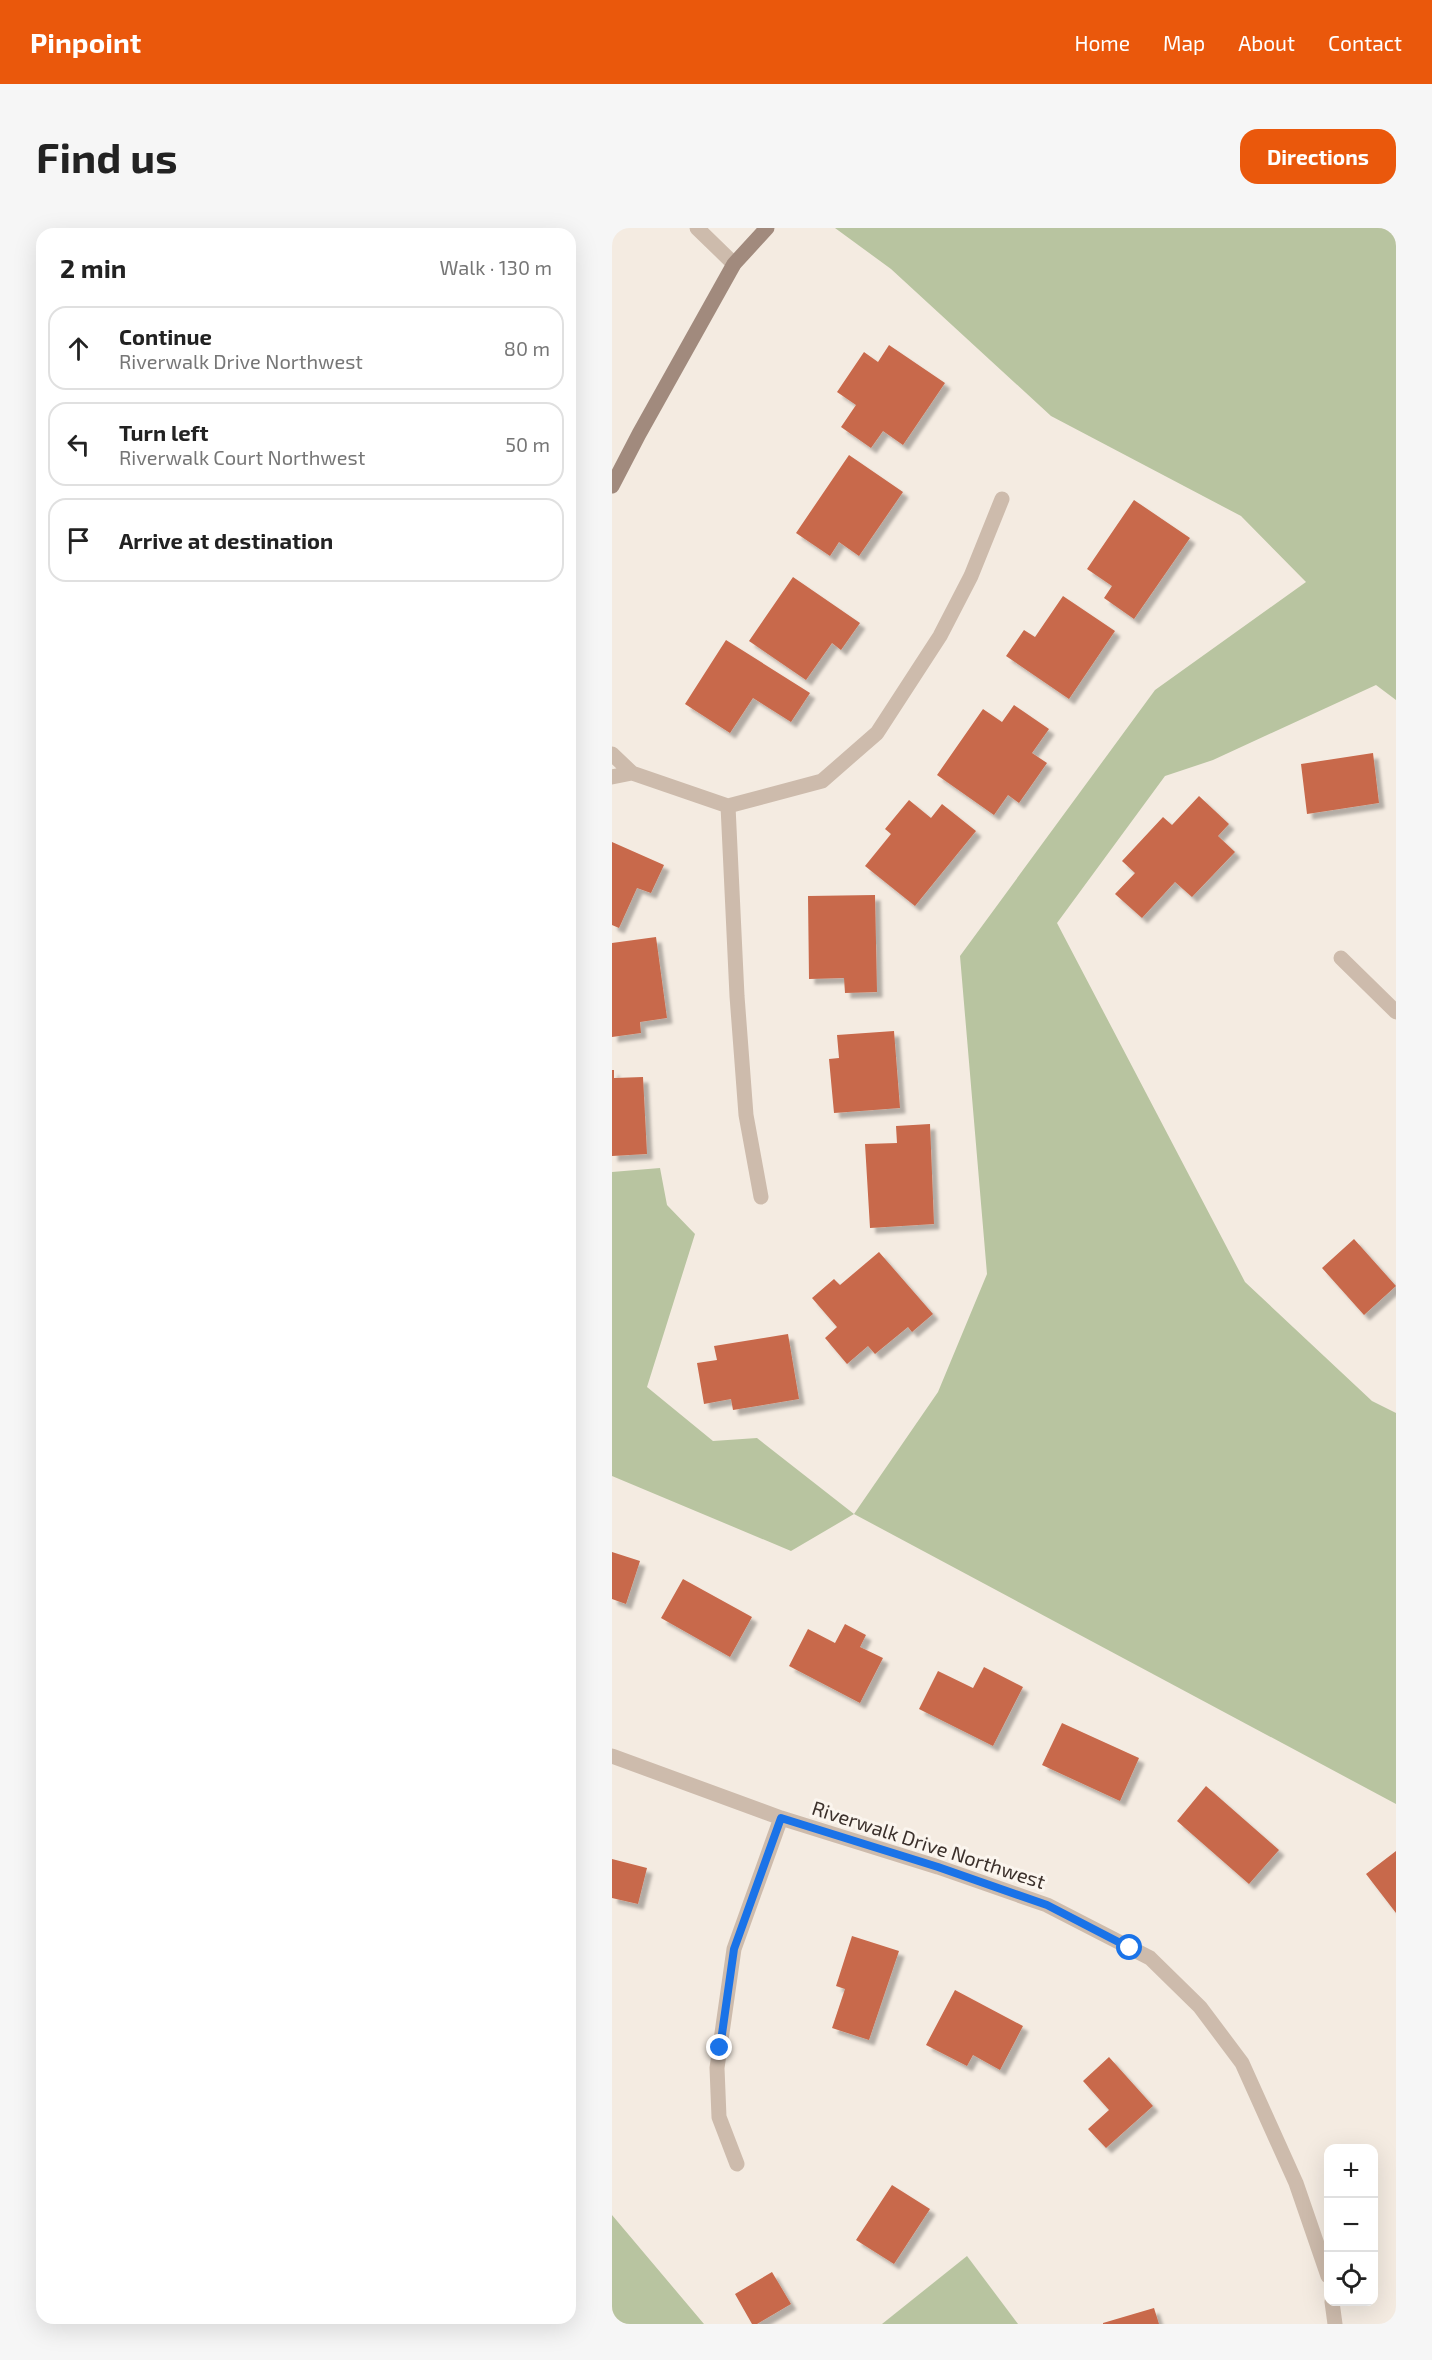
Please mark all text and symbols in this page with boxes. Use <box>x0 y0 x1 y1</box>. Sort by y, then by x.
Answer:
text: Pinpoint <box>30 25 141 59</box>
text: Home <box>1074 30 1130 55</box>
text: Map <box>1163 30 1205 55</box>
text: About <box>1238 30 1295 55</box>
text: Contact <box>1328 30 1402 55</box>
button: Directions <box>1240 129 1396 184</box>
text: Find us <box>36 131 178 181</box>
text: 2 min <box>60 252 126 283</box>
text: Walk · 130 m <box>440 255 552 279</box>
text: Continue <box>119 323 212 349</box>
icon: ahead <box>62 332 95 365</box>
text: 80 m <box>504 336 550 360</box>
text: Riverwalk Drive Northwest <box>119 349 363 373</box>
text: Turn left <box>119 419 208 445</box>
icon: left <box>62 428 95 461</box>
text: 50 m <box>505 432 550 456</box>
text: Riverwalk Court Northwest <box>119 445 365 469</box>
icon: arrive <box>62 524 95 557</box>
text: Arrive at destination <box>119 527 333 553</box>
street label: Riverwalk Drive Northwest <box>809 1795 1049 1893</box>
route start <box>1116 1934 1142 1960</box>
route end <box>706 2034 732 2060</box>
map controls <box>1324 2144 1378 2306</box>
button: + <box>1324 2144 1378 2198</box>
button: − <box>1324 2198 1378 2252</box>
button: locate <box>1324 2252 1378 2306</box>

